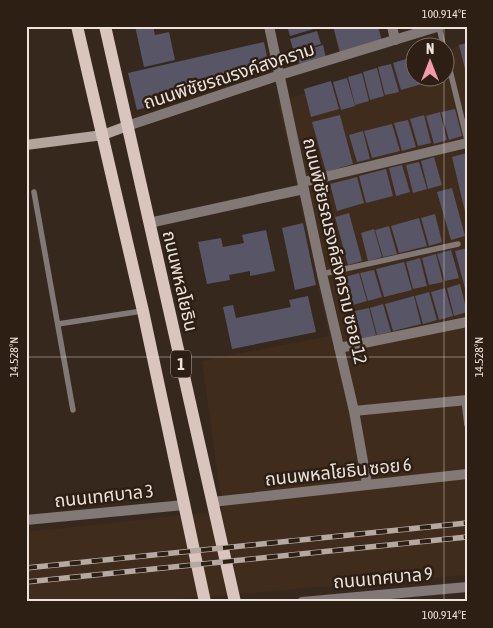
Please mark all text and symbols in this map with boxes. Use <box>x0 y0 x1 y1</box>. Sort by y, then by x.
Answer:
text: 100.914°E <box>422 7 466 21</box>
street label: ถนนพิชัยรณรงค์สงคราม <box>141 38 317 113</box>
north arrow <box>406 38 456 88</box>
text: N <box>426 41 434 57</box>
street label: ถนนพิชัยรณรงค์สงคราม ซอย 12 <box>299 136 372 366</box>
street label: ถนนพหลโยธิน <box>159 228 202 333</box>
text: 14.528°N <box>7 337 21 377</box>
text: 14.528°N <box>472 337 486 377</box>
road number: 1 <box>171 350 191 378</box>
street label: ถนนพหลโยธิน ซอย 6 <box>264 453 412 490</box>
street label: ถนนเทศบาล 3 <box>53 480 155 511</box>
street label: ถนนเทศบาล 9 <box>332 563 434 592</box>
text: 100.914°E <box>422 608 466 622</box>

